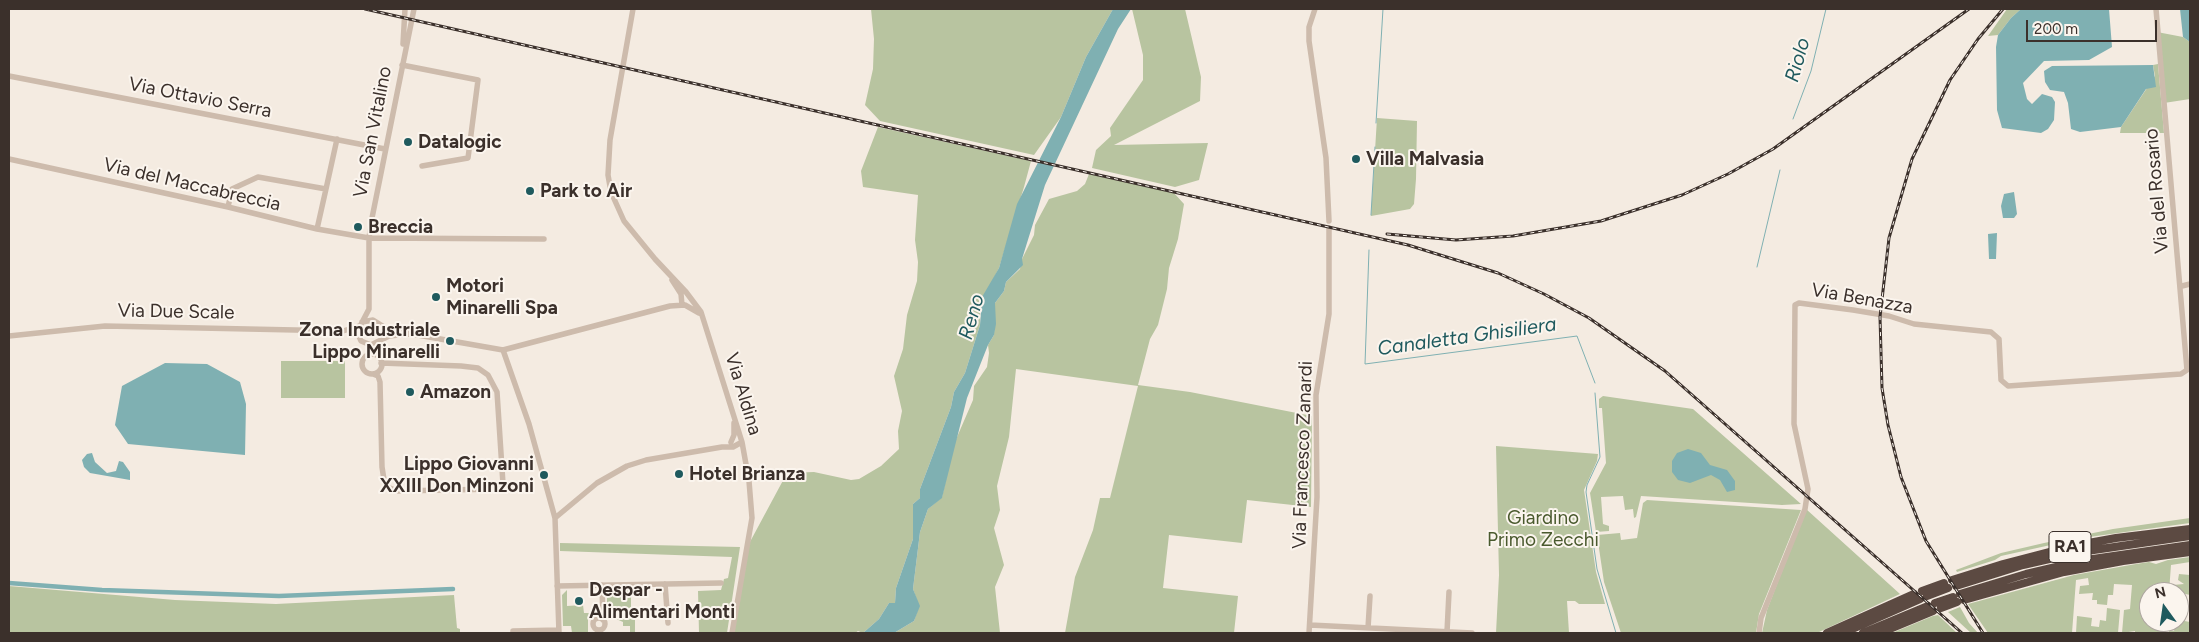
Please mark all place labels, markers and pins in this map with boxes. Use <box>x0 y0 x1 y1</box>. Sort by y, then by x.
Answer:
place label: Datalogic <box>418 131 502 153</box>
marker: Datalogic <box>402 136 414 148</box>
place label: Villa Malvasia <box>1366 148 1484 170</box>
marker: Villa Malvasia <box>1350 153 1362 165</box>
place label: Park to Air <box>540 180 632 202</box>
marker: Park to Air <box>524 185 536 197</box>
place label: Breccia <box>368 216 433 238</box>
marker: Breccia <box>352 221 364 233</box>
place label: Motori Minarelli Spa <box>446 275 558 319</box>
marker: Motori Minarelli Spa <box>430 291 442 303</box>
place label: Zona Industriale Lippo Minarelli <box>299 319 440 363</box>
marker: Zona Industriale Lippo Minarelli <box>444 335 456 347</box>
place label: Amazon <box>420 381 491 403</box>
marker: Amazon <box>404 386 416 398</box>
place label: Lippo Giovanni XXIII Don Minzoni <box>380 453 534 497</box>
place label: Hotel Brianza <box>689 463 805 485</box>
marker: Hotel Brianza <box>673 468 685 480</box>
marker: Lippo Giovanni XXIII Don Minzoni <box>538 469 550 481</box>
place label: Despar - Alimentari Monti <box>589 579 735 623</box>
marker: Despar - Alimentari Monti <box>573 595 585 607</box>

